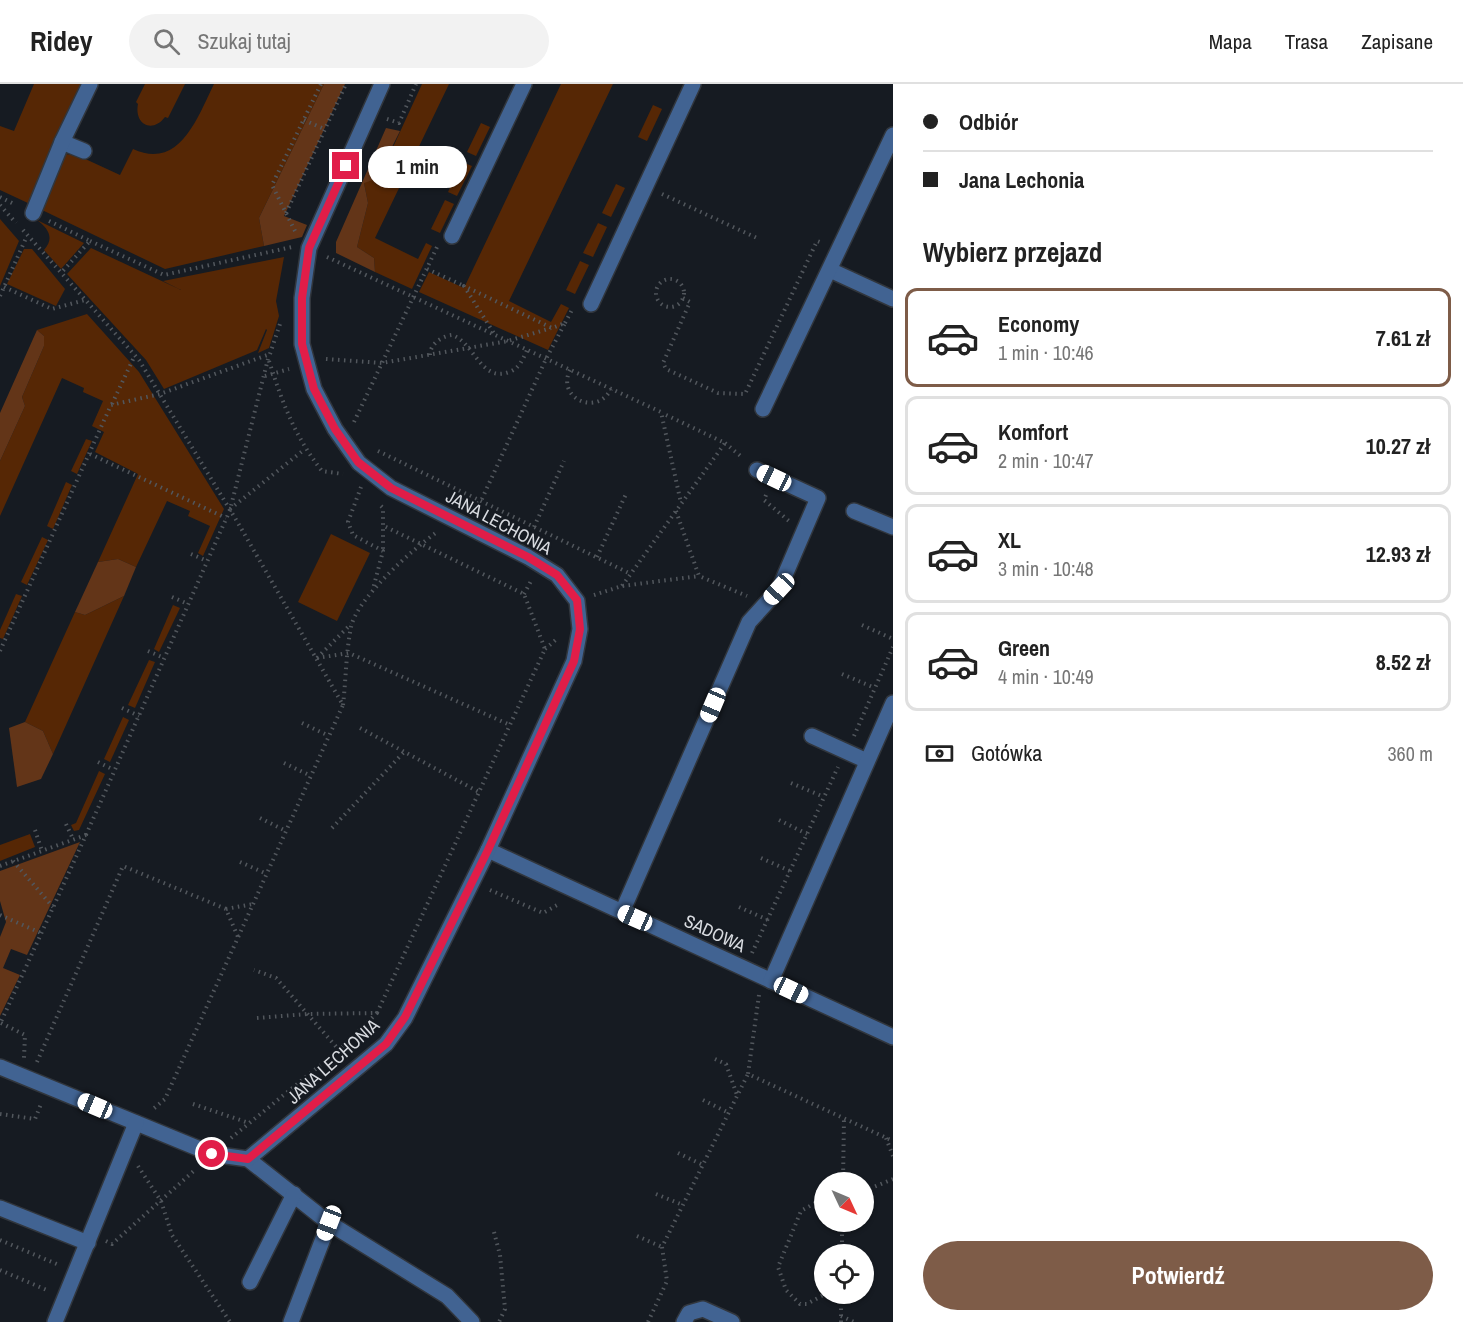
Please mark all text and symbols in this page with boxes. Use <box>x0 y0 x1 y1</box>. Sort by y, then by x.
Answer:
search box <box>129 14 549 68</box>
text: Ridey <box>30 22 93 60</box>
icon: search <box>150 25 183 58</box>
text: Szukaj tutaj <box>198 26 291 56</box>
text: Mapa <box>1209 27 1252 56</box>
text: Trasa <box>1285 27 1328 56</box>
text: Zapisane <box>1361 27 1433 56</box>
text: Odbiór <box>959 107 1018 137</box>
callout: 1 min <box>367 145 466 187</box>
route end <box>332 152 359 179</box>
text: 1 min <box>396 153 439 180</box>
text: Jana Lechonia <box>959 165 1084 195</box>
text: Wybierz przejazd <box>923 234 1102 270</box>
text: Economy <box>998 309 1079 339</box>
icon: car <box>926 311 980 365</box>
text: 7.61 zł <box>1376 323 1430 353</box>
text: 1 min · 10:46 <box>998 339 1094 366</box>
text: Komfort <box>998 417 1068 447</box>
icon: car <box>926 419 980 473</box>
text: 10.27 zł <box>1366 431 1430 461</box>
text: 2 min · 10:47 <box>998 447 1094 474</box>
car <box>754 462 794 494</box>
street label: JANA LECHONIA <box>442 484 556 560</box>
text: XL <box>998 525 1021 555</box>
icon: car <box>926 527 980 581</box>
text: 12.93 zł <box>1366 539 1430 569</box>
text: 3 min · 10:48 <box>998 555 1094 582</box>
car <box>760 570 798 608</box>
text: Green <box>998 633 1050 663</box>
icon: car <box>926 635 980 689</box>
text: 8.52 zł <box>1376 647 1430 677</box>
text: 4 min · 10:49 <box>998 663 1094 690</box>
car <box>698 685 728 725</box>
icon: cash <box>923 737 956 770</box>
text: Gotówka <box>971 738 1042 768</box>
text: 360 m <box>1387 740 1433 767</box>
car <box>615 902 655 934</box>
street label: SADOWA <box>680 908 750 958</box>
car <box>771 974 811 1006</box>
street label: JANA LECHONIA <box>281 1013 385 1109</box>
car <box>75 1091 115 1121</box>
route start <box>198 1140 225 1167</box>
north arrow <box>814 1172 874 1232</box>
map controls <box>814 1172 874 1304</box>
car <box>314 1203 344 1243</box>
button: Potwierdź <box>923 1241 1433 1310</box>
button: locate <box>814 1244 874 1304</box>

